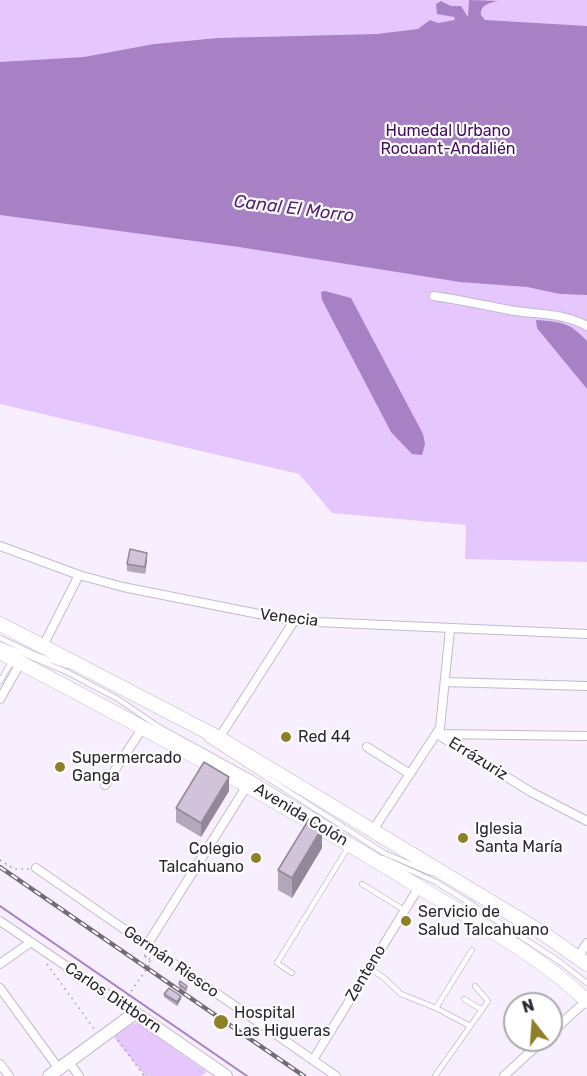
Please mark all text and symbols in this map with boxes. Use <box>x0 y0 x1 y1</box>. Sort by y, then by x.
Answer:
park label: Humedal Urbano Rocuant-Andalién <box>380 121 516 159</box>
water label: Canal El Morro <box>233 191 355 227</box>
street label: Venecia <box>259 605 319 631</box>
place label: Red 44 <box>298 727 351 747</box>
marker: Red 44 <box>279 730 293 744</box>
street label: Errázuriz <box>445 733 511 785</box>
place label: Supermercado Ganga <box>72 748 182 786</box>
marker: Supermercado Ganga <box>53 760 67 774</box>
street label: Avenida Colón <box>251 779 351 851</box>
place label: Iglesia Santa María <box>475 819 563 857</box>
marker: Iglesia Santa María <box>456 831 470 845</box>
place label: Colegio Talcahuano <box>159 839 244 877</box>
marker: Colegio Talcahuano <box>249 851 263 865</box>
place label: Servicio de Salud Talcahuano <box>418 902 549 940</box>
marker: Servicio de Salud Talcahuano <box>399 914 413 928</box>
street label: Germán Riesco <box>120 922 222 1002</box>
street label: Zenteno <box>342 941 390 1005</box>
street label: Carlos Dittborn <box>61 959 165 1037</box>
north arrow <box>503 992 563 1052</box>
text: N <box>520 995 536 1017</box>
place label: Hospital Las Higueras <box>234 1003 330 1041</box>
marker: Hospital Las Higueras <box>212 1013 230 1031</box>

